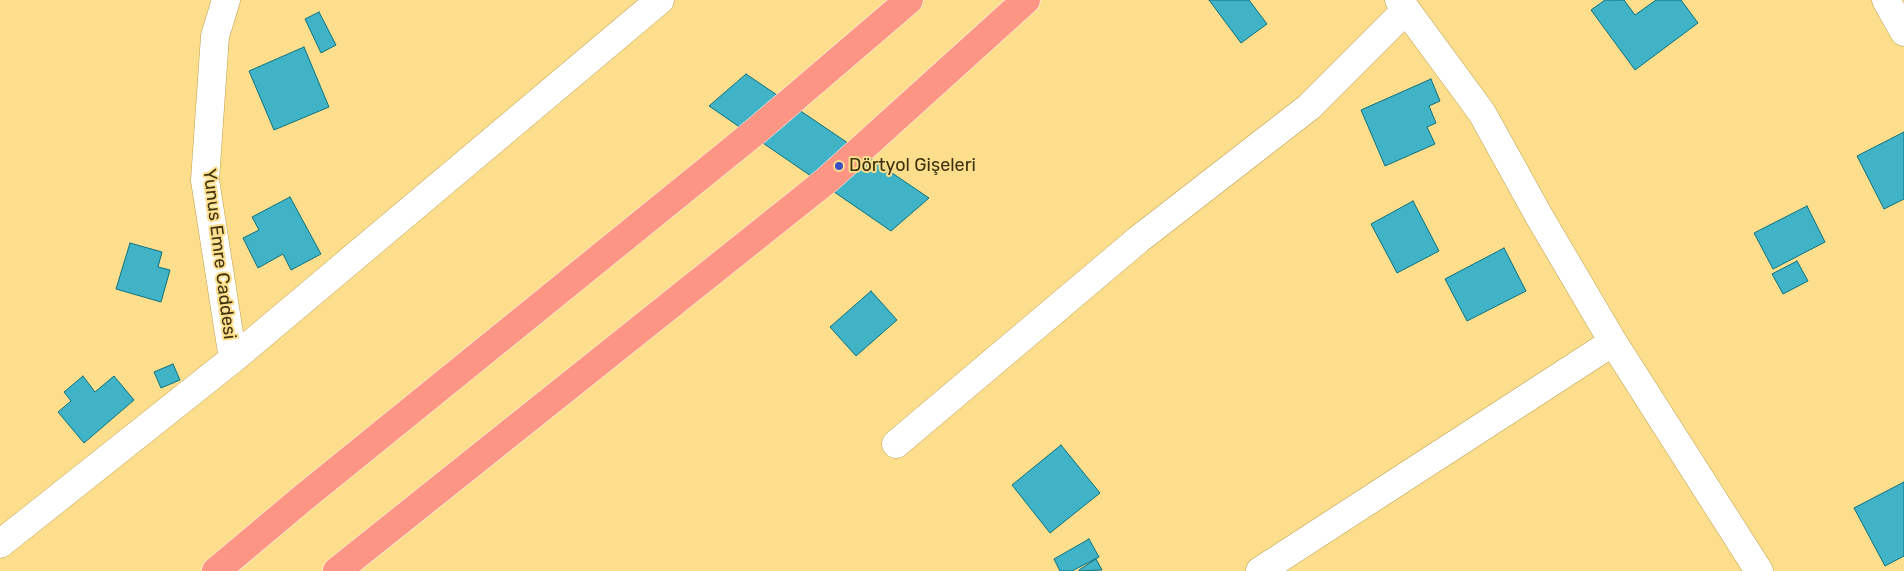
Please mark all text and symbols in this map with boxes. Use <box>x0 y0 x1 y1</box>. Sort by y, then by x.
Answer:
place label: Dörtyol Gişeleri <box>849 155 976 177</box>
marker: Dörtyol Gişeleri <box>833 160 845 172</box>
street label: Yunus Emre Caddesi <box>198 167 240 341</box>

